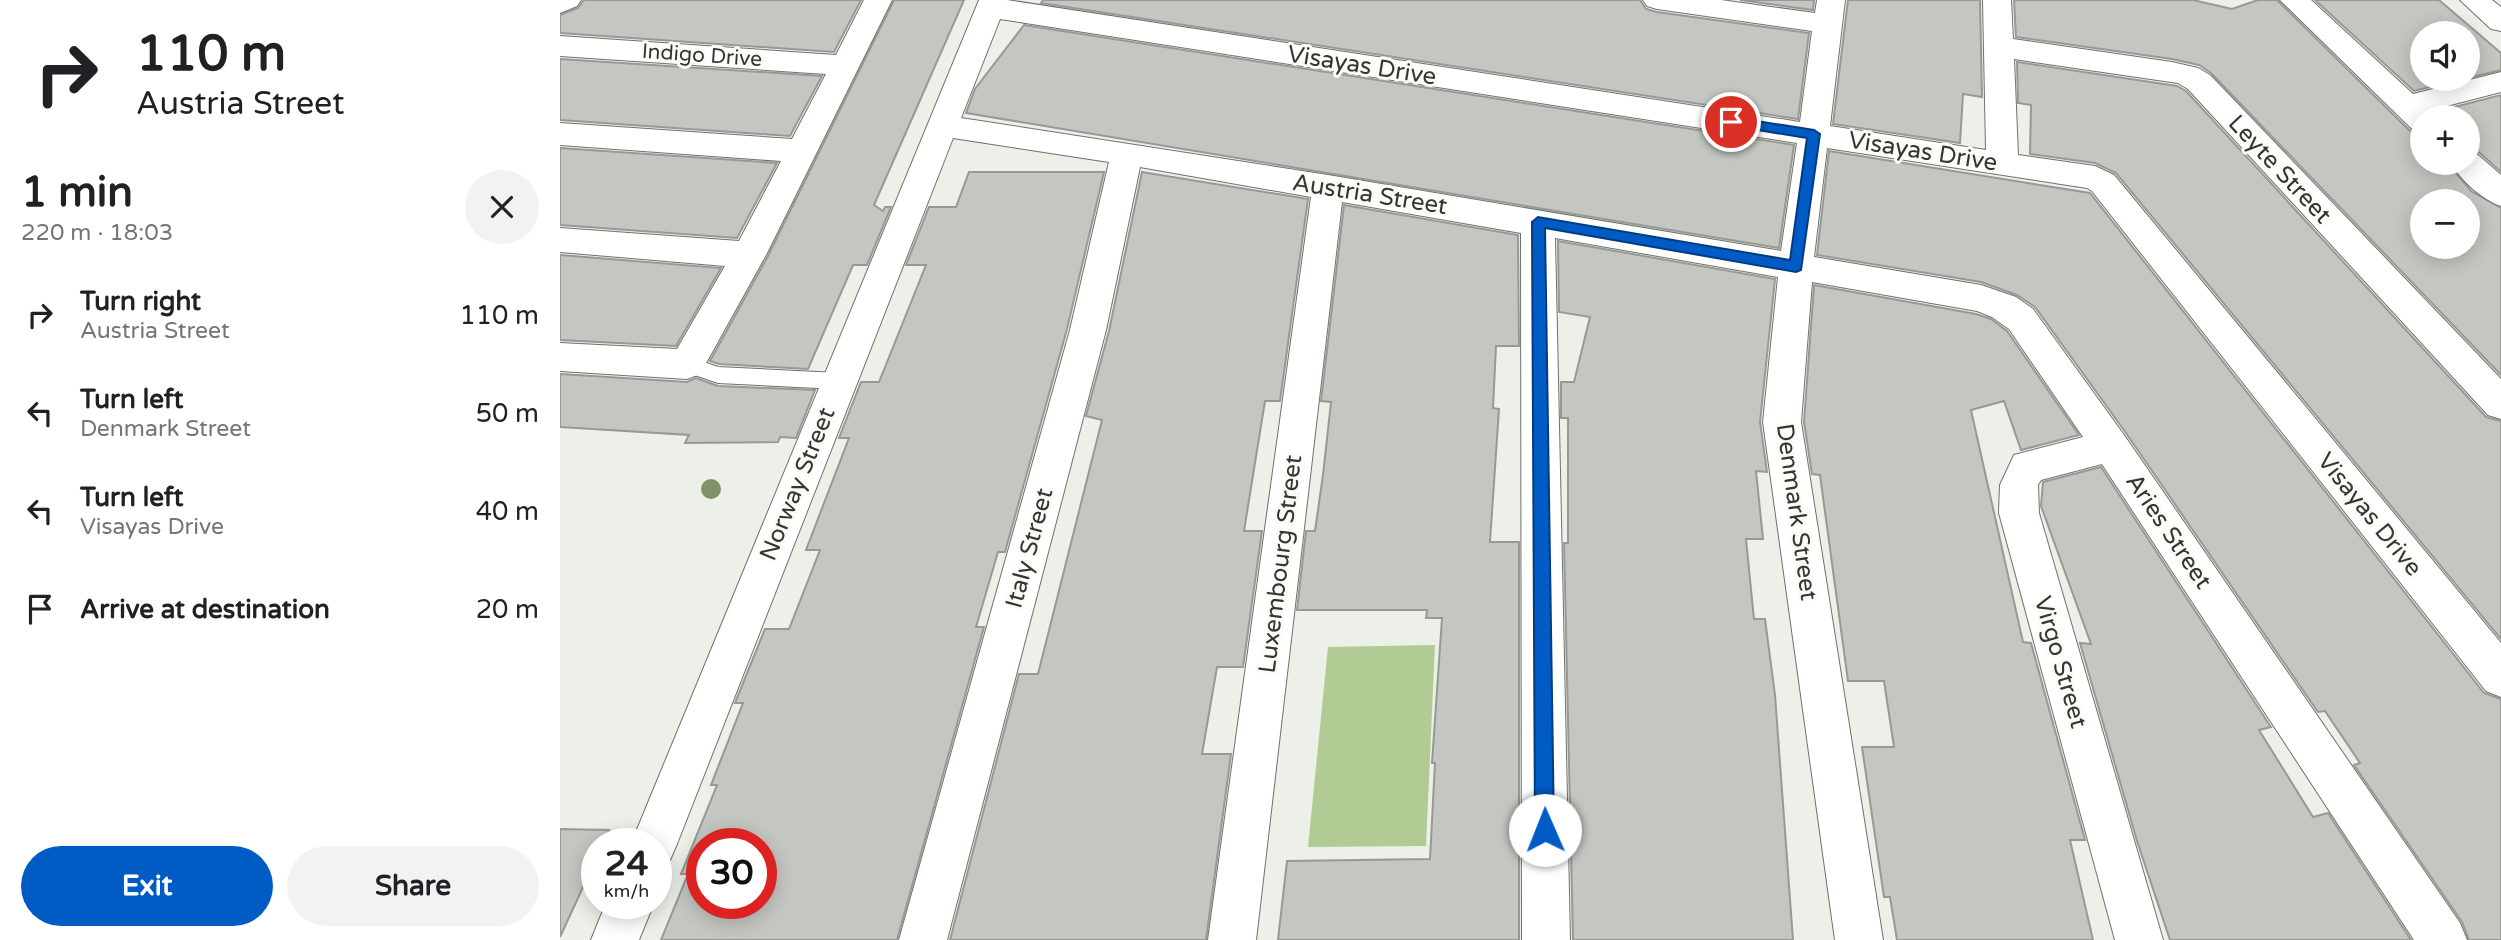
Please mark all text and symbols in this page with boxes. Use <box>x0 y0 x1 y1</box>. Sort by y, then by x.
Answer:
map controls <box>2410 21 2480 259</box>
button: sound <box>2410 21 2480 91</box>
text: 110 m <box>136 25 286 84</box>
icon: right <box>21 28 112 119</box>
street label: Indigo Drive <box>641 39 763 72</box>
street label: Visayas Drive <box>1285 39 1438 92</box>
text: Austria Street <box>136 85 344 123</box>
pin <box>1701 92 1761 152</box>
icon: arrive <box>1712 103 1750 141</box>
button: + <box>2410 105 2480 175</box>
street label: Leyte Street <box>2222 109 2337 230</box>
street label: Visayas Drive <box>1846 125 1999 178</box>
text: 1 min <box>21 167 133 218</box>
street label: Austria Street <box>1290 168 1449 221</box>
button: close <box>465 170 539 244</box>
button: − <box>2410 189 2480 259</box>
text: 220 m · 18:03 <box>21 219 173 247</box>
text: Turn right <box>80 286 201 317</box>
icon: right <box>21 296 59 334</box>
text: 110 m <box>459 300 539 331</box>
text: Austria Street <box>80 317 230 345</box>
text: Turn left <box>80 384 183 415</box>
icon: left <box>21 394 59 432</box>
text: 50 m <box>476 398 539 429</box>
street label: Norway Street <box>754 403 841 565</box>
text: Denmark Street <box>80 415 251 443</box>
street label: Denmark Street <box>1770 422 1823 602</box>
street label: Visayas Drive <box>2311 447 2428 582</box>
street label: Luxembourg Street <box>1253 453 1308 675</box>
street label: Aries Street <box>2119 468 2218 594</box>
text: Turn left <box>80 482 183 513</box>
street label: Italy Street <box>1000 485 1059 611</box>
icon: left <box>21 492 59 530</box>
text: 40 m <box>476 496 539 527</box>
text: Visayas Drive <box>80 513 224 541</box>
icon: arrive <box>21 590 59 628</box>
street label: Virgo Street <box>2028 593 2093 731</box>
text: Arrive at destination <box>80 594 330 625</box>
text: 20 m <box>476 594 539 625</box>
position arrow <box>1508 793 1582 867</box>
speed limit sign: 30 <box>686 828 777 919</box>
text: 24 <box>605 843 648 885</box>
button: Exit <box>21 846 273 926</box>
button: Share <box>287 846 539 926</box>
text: km/h <box>604 880 649 902</box>

